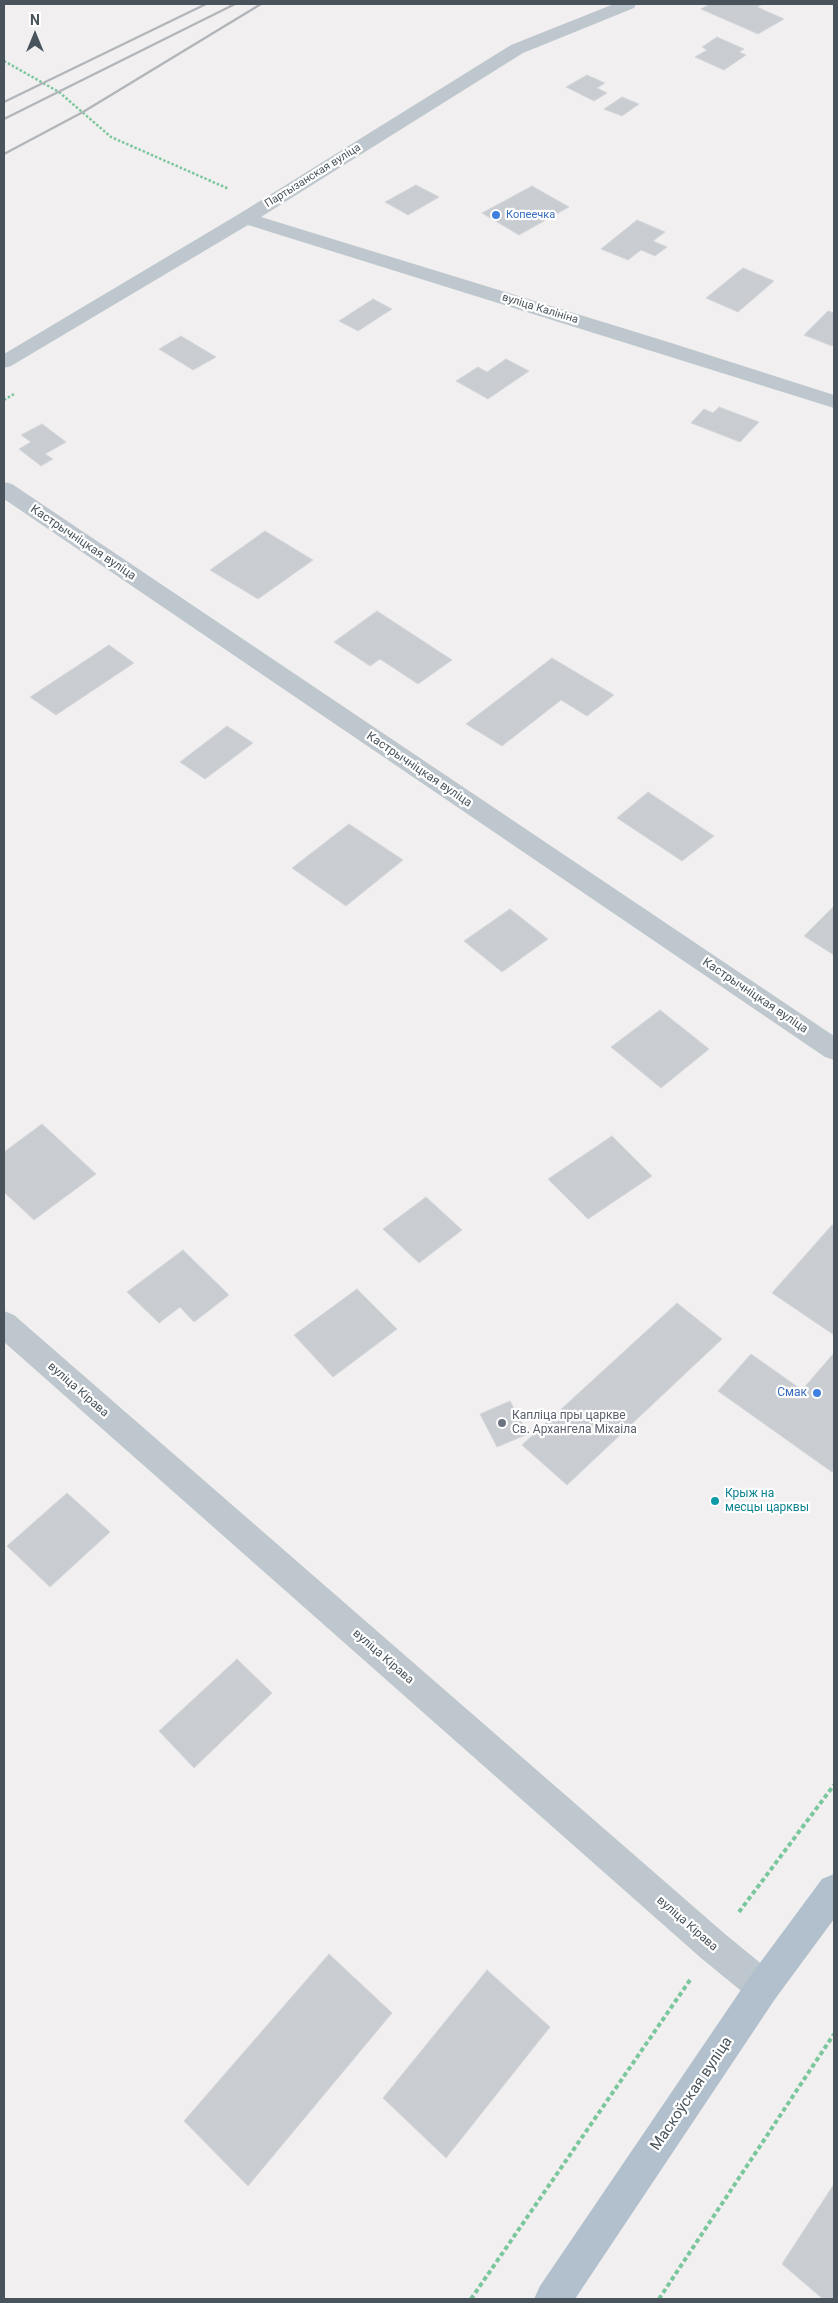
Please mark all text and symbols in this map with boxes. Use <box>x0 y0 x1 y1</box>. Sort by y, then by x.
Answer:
north arrow <box>10 10 60 60</box>
text: N <box>30 12 40 28</box>
street label: Партызанская вуліца <box>263 141 363 211</box>
place label: Копеечка <box>506 208 555 222</box>
marker: Копеечка <box>490 209 502 221</box>
street label: вуліца Калініна <box>500 291 580 327</box>
street label: Кастрычніцкая вуліца <box>28 502 138 584</box>
street label: Кастрычніцкая вуліца <box>364 729 474 811</box>
street label: Кастрычніцкая вуліца <box>700 955 810 1037</box>
street label: вуліца Кірава <box>45 1360 111 1420</box>
place label: Смак <box>777 1386 807 1400</box>
marker: Смак <box>811 1387 823 1399</box>
place label: Капліца пры царкве Св. Архангела Міхаіла <box>512 1409 637 1437</box>
marker: Капліца пры царкве Св. Архангела Міхаіла <box>496 1417 508 1429</box>
place label: Крыж на месцы царквы <box>725 1487 809 1515</box>
marker: Крыж на месцы царквы <box>709 1495 721 1507</box>
street label: вуліца Кірава <box>350 1627 416 1687</box>
street label: вуліца Кірава <box>654 1894 720 1954</box>
street label: Маскоўская вуліца <box>647 2034 737 2154</box>

